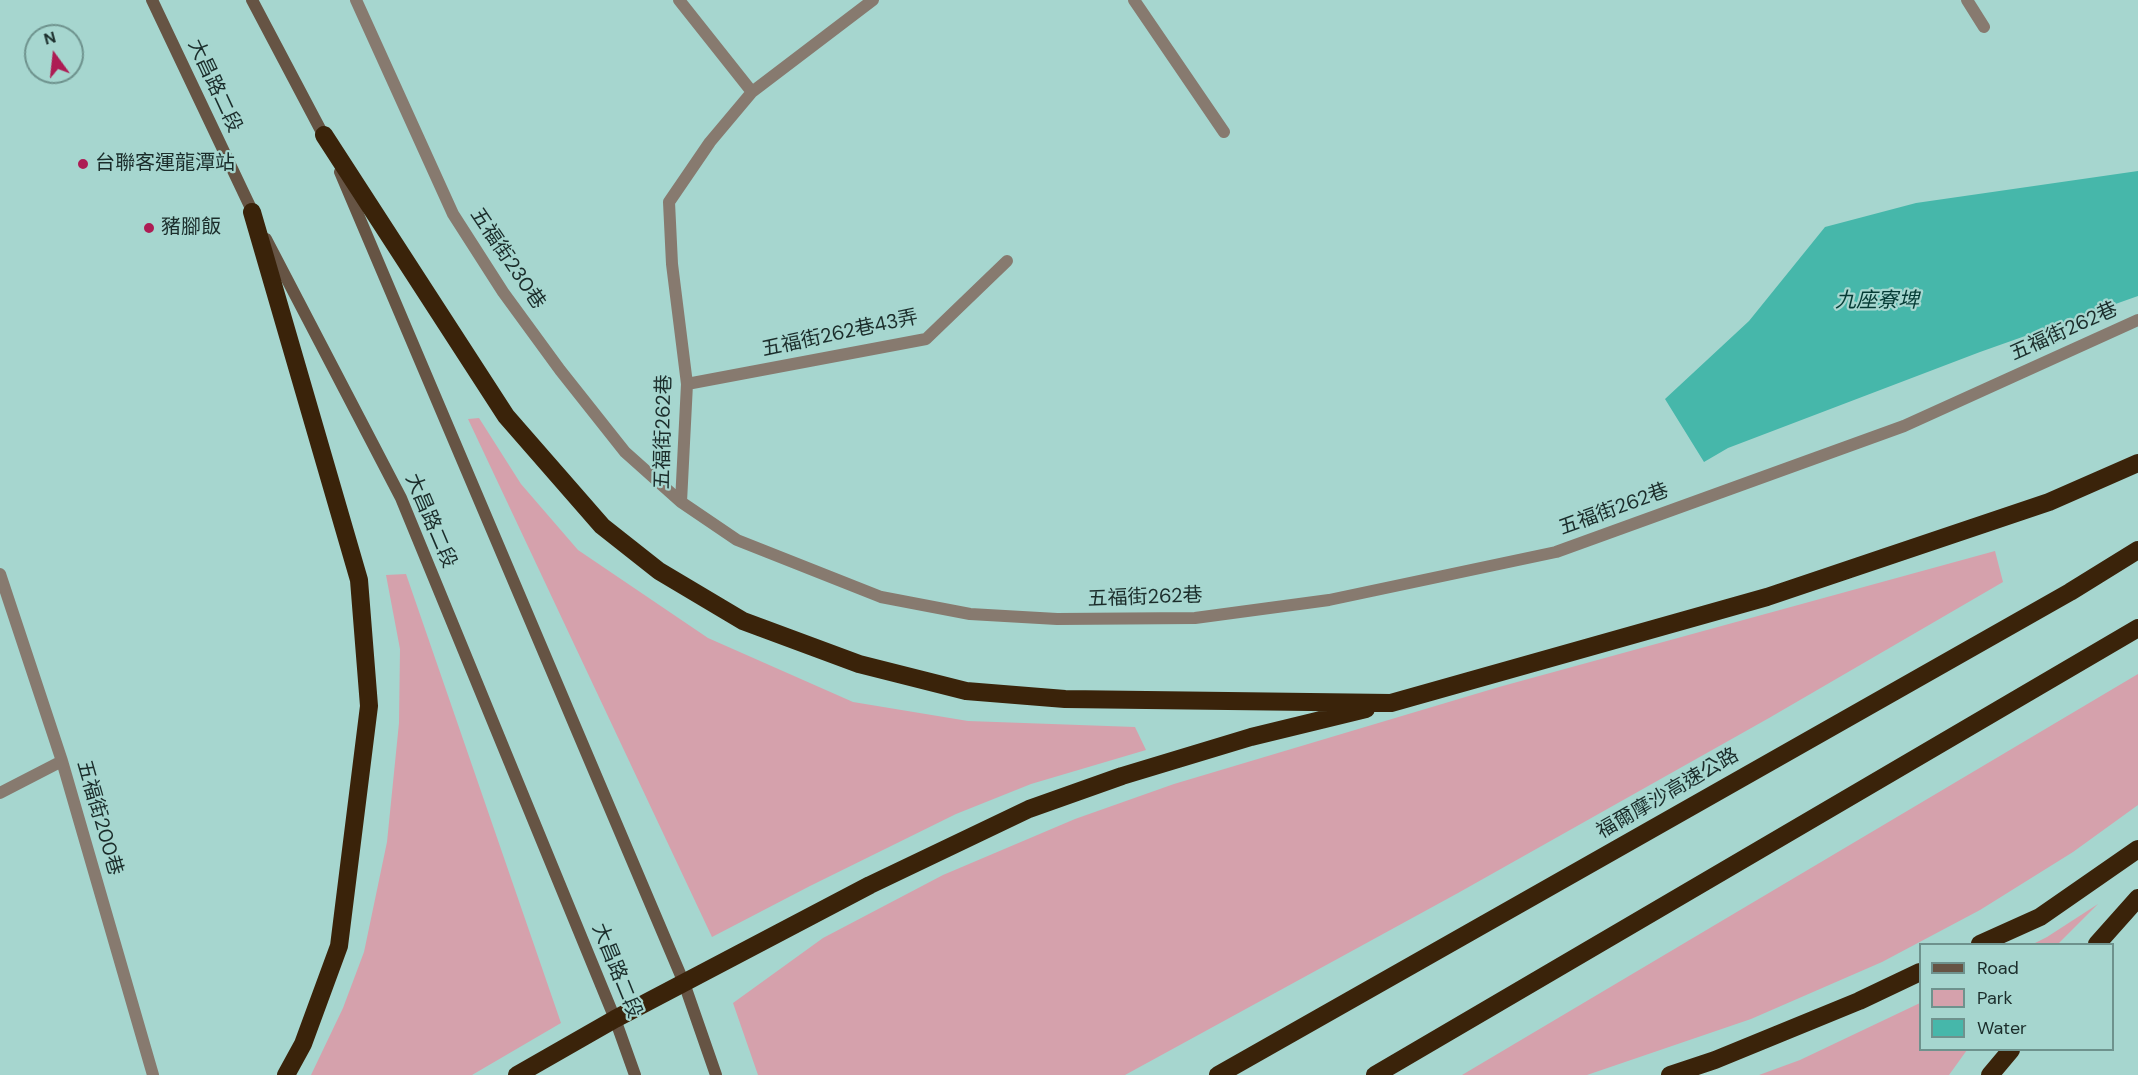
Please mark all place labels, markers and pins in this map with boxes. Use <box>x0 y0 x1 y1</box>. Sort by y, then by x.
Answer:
place label: 台聯客運龍潭站 <box>95 152 235 176</box>
marker: 台聯客運龍潭站 <box>76 157 90 171</box>
place label: 豬腳飯 <box>161 216 221 240</box>
marker: 豬腳飯 <box>142 221 156 235</box>

